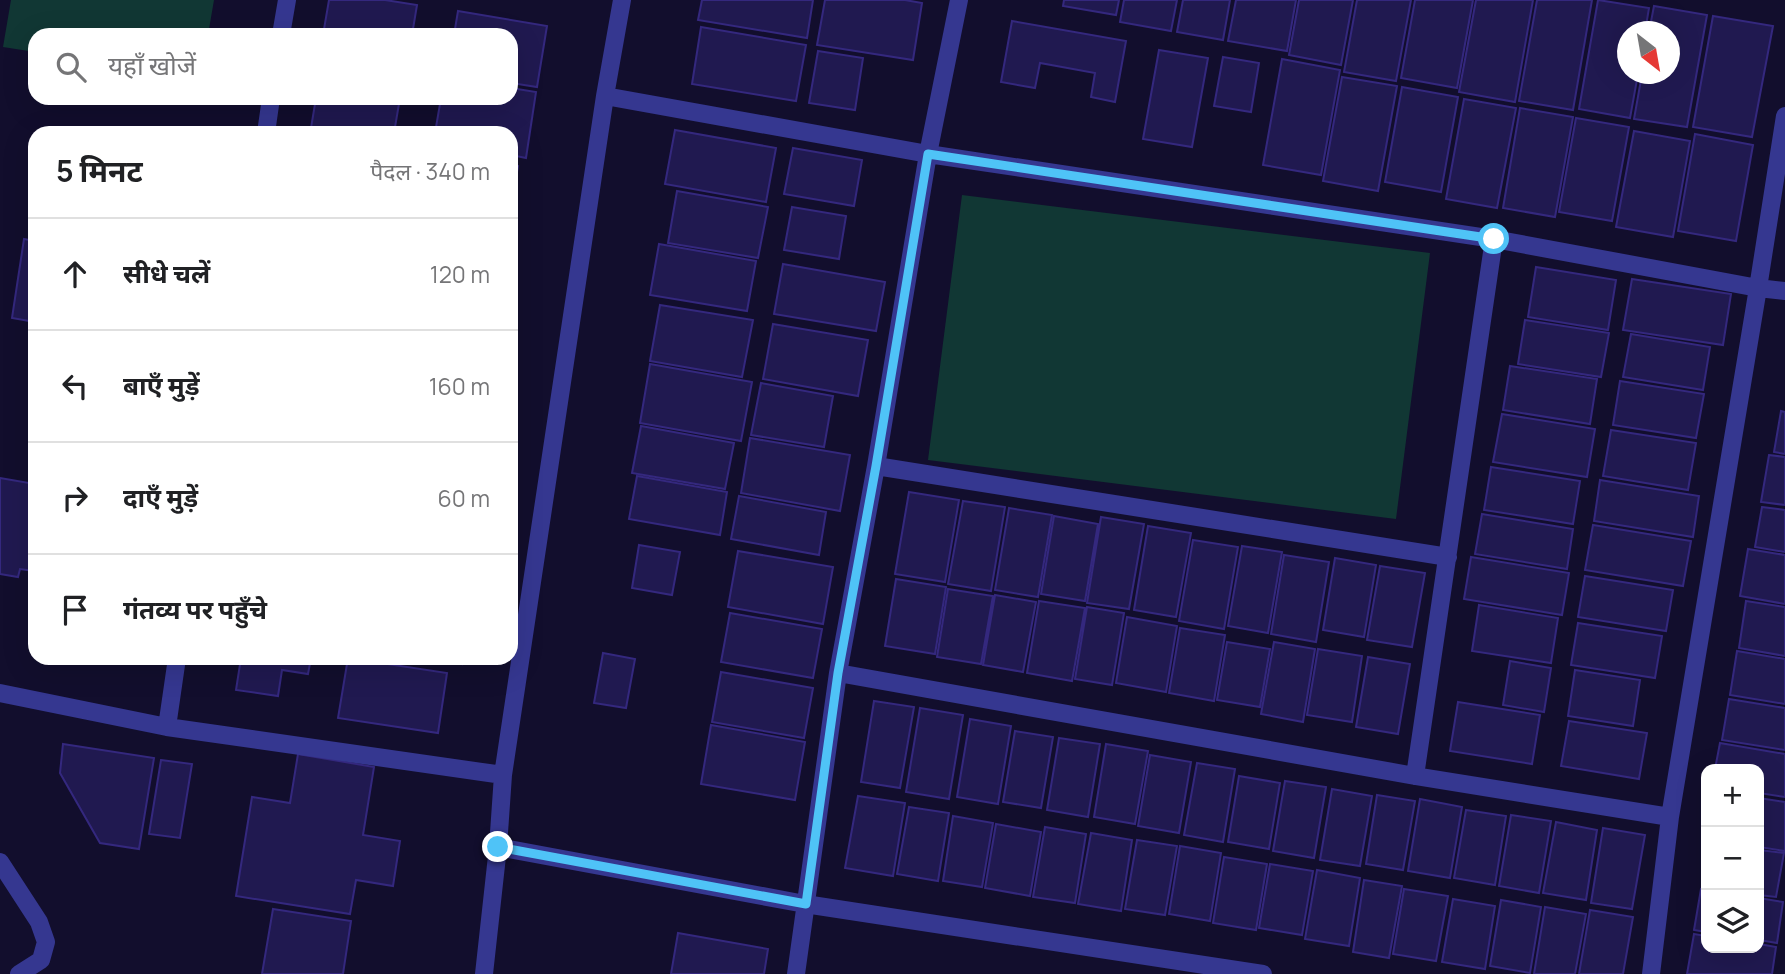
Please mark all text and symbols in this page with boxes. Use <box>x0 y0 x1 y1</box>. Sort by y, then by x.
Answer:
north arrow <box>1617 21 1680 84</box>
search box <box>28 28 518 105</box>
text: यहाँ खोजें <box>108 47 196 83</box>
icon: search <box>52 48 90 86</box>
text: 5 मिनट <box>56 150 143 191</box>
text: पैदल · 340 m <box>370 155 490 187</box>
route start <box>1478 223 1509 254</box>
icon: ahead <box>56 255 94 293</box>
text: सीधे चलें <box>123 255 210 291</box>
text: 120 m <box>430 258 490 290</box>
icon: left <box>56 367 94 405</box>
text: बाएँ मुड़ें <box>123 367 200 403</box>
text: 160 m <box>429 370 490 402</box>
icon: right <box>56 479 94 517</box>
text: दाएँ मुड़ें <box>123 479 198 515</box>
text: 60 m <box>438 482 490 514</box>
icon: arrive <box>56 591 94 629</box>
text: गंतव्य पर पहुँचे <box>123 591 267 627</box>
map controls <box>1701 764 1764 953</box>
button: + <box>1701 764 1764 827</box>
button: − <box>1701 827 1764 890</box>
route end <box>482 831 513 862</box>
button: layers <box>1701 890 1764 953</box>

